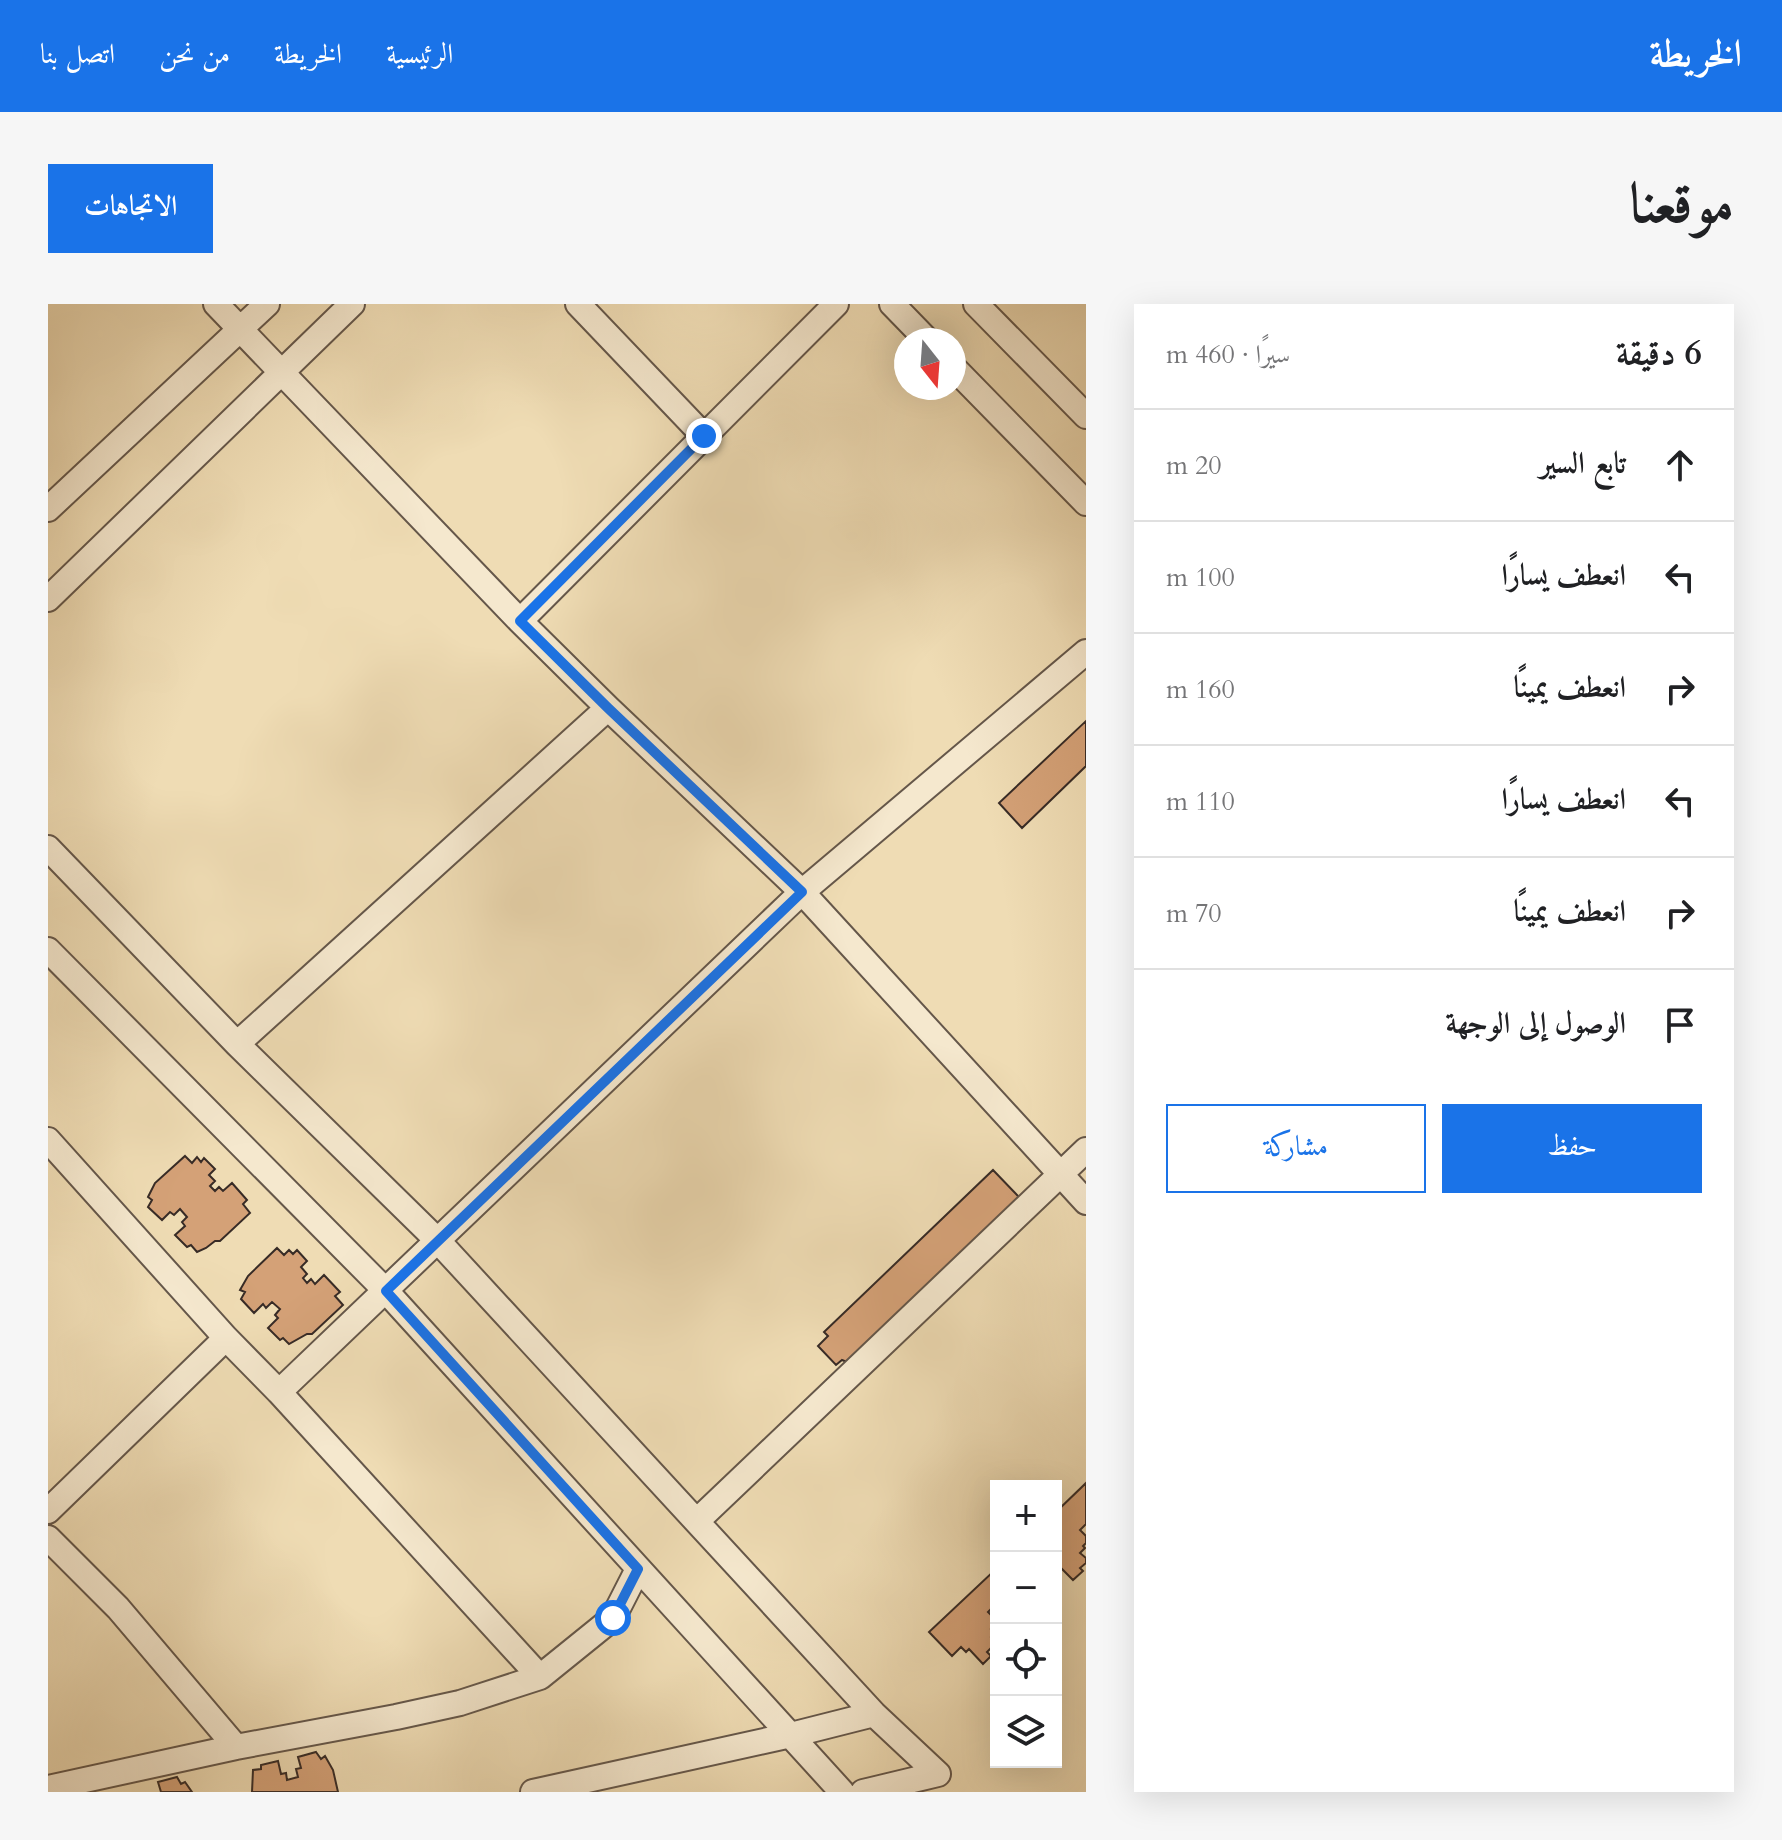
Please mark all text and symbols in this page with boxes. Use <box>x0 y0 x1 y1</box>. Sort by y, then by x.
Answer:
text: الخريطة <box>1650 28 1742 80</box>
text: اتصل بنا <box>40 35 115 73</box>
text: من نحن <box>159 35 230 73</box>
text: الخريطة <box>274 35 342 73</box>
text: الرئيسية <box>386 35 453 73</box>
button: الاتجاهات <box>48 164 213 253</box>
text: موقعنا <box>1629 167 1734 242</box>
north arrow <box>894 328 966 400</box>
text: 6 دقيقة <box>1616 330 1702 376</box>
text: سيرًا · 460 m <box>1166 337 1290 372</box>
route end <box>686 418 722 454</box>
text: تابع السير <box>1540 443 1626 484</box>
icon: ahead <box>1658 443 1702 487</box>
text: 20 m <box>1166 448 1222 483</box>
text: انعطف يسارًا <box>1501 555 1626 596</box>
icon: left <box>1658 555 1702 599</box>
text: 100 m <box>1166 560 1235 595</box>
text: انعطف يمينًا <box>1513 667 1626 708</box>
icon: right <box>1658 667 1702 711</box>
text: 160 m <box>1166 672 1235 707</box>
text: انعطف يسارًا <box>1501 779 1626 820</box>
icon: left <box>1658 779 1702 823</box>
text: 110 m <box>1166 784 1235 819</box>
text: انعطف يمينًا <box>1513 891 1626 932</box>
icon: right <box>1658 891 1702 935</box>
text: 70 m <box>1166 896 1222 931</box>
text: الوصول إلى الوجهة <box>1446 1003 1626 1044</box>
icon: arrive <box>1658 1003 1702 1047</box>
button: مشاركة <box>1166 1104 1426 1193</box>
button: حفظ <box>1442 1104 1702 1193</box>
map controls <box>990 1480 1062 1768</box>
button: + <box>990 1480 1062 1552</box>
button: − <box>990 1552 1062 1624</box>
route start <box>595 1600 631 1636</box>
button: locate <box>990 1624 1062 1696</box>
button: layers <box>990 1696 1062 1768</box>

